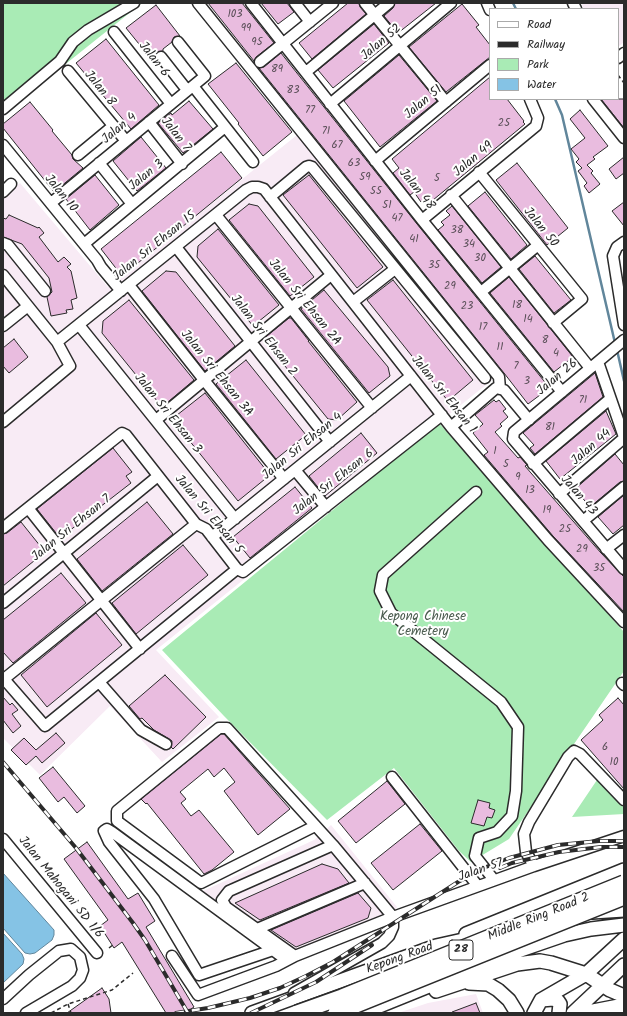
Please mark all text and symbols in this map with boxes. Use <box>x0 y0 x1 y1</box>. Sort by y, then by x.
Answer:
house number: 103 <box>227 8 243 22</box>
legend <box>489 8 619 100</box>
text: Road <box>527 15 551 34</box>
house number: 99 <box>241 22 251 36</box>
street label: Jalan 52 <box>359 22 405 64</box>
text: Railway <box>527 35 565 54</box>
house number: 95 <box>251 36 263 50</box>
street label: Jalan 6 <box>134 39 172 81</box>
text: Park <box>527 55 549 74</box>
house number: 89 <box>271 63 283 77</box>
street label: Jalan 8 <box>80 68 118 110</box>
text: Water <box>527 75 556 94</box>
street label: Jalan 51 <box>402 83 446 123</box>
house number: 83 <box>287 84 299 98</box>
house number: 77 <box>305 104 315 118</box>
street label: Jalan 4 <box>99 110 141 148</box>
street label: Jalan 7 <box>157 115 193 155</box>
house number: 25 <box>498 117 510 131</box>
house number: 71 <box>322 125 330 139</box>
house number: 67 <box>331 139 343 153</box>
street label: Jalan 49 <box>451 139 497 181</box>
street label: Jalan 3 <box>126 157 168 195</box>
house number: 63 <box>348 157 360 171</box>
street label: Jalan 48 <box>395 166 437 214</box>
house number: 59 <box>359 171 371 185</box>
street label: Jalan 10 <box>40 172 80 216</box>
house number: 5 <box>434 172 440 186</box>
house number: 55 <box>370 185 382 199</box>
house number: 51 <box>382 199 392 213</box>
street label: Jalan 50 <box>519 205 561 251</box>
street label: Jalan Sri Ehsan 15 <box>110 209 200 285</box>
house number: 47 <box>391 212 403 226</box>
house number: 38 <box>451 224 463 238</box>
house number: 41 <box>409 233 419 247</box>
house number: 34 <box>463 238 475 252</box>
house number: 30 <box>474 252 486 266</box>
street label: Jalan Sri Ehsan 2A <box>264 257 344 349</box>
house number: 35 <box>428 259 440 273</box>
house number: 29 <box>444 280 456 294</box>
street label: Jalan Sri Ehsan 2 <box>226 292 300 380</box>
house number: 18 <box>512 299 522 313</box>
house number: 23 <box>461 300 473 314</box>
house number: 14 <box>523 313 533 327</box>
house number: 17 <box>479 321 487 335</box>
street label: Jalan Sri Ehsan 3A <box>176 328 256 420</box>
house number: 8 <box>542 334 548 348</box>
house number: 11 <box>497 341 503 355</box>
house number: 4 <box>553 347 559 361</box>
street label: Jalan Sri Ehsan 1 <box>407 353 479 437</box>
street label: Jalan 26 <box>534 356 582 400</box>
house number: 7 <box>513 360 519 374</box>
street label: Jalan Sri Ehsan 3 <box>130 371 204 457</box>
house number: 3 <box>524 375 530 389</box>
house number: 71 <box>579 394 587 408</box>
street label: Jalan Sri Ehsan 4 <box>260 410 346 484</box>
house number: 81 <box>545 421 555 435</box>
street label: Jalan 44 <box>569 426 615 470</box>
house number: 1 <box>493 445 497 459</box>
street label: Jalan Sri Ehsan 6 <box>290 446 378 520</box>
house number: 5 <box>503 458 509 472</box>
house number: 9 <box>515 471 521 485</box>
street label: Jalan Sri Ehsan 5 <box>170 472 246 558</box>
street label: Jalan 43 <box>556 473 600 519</box>
house number: 13 <box>525 484 535 498</box>
street label: Jalan Sri Ehsan 7 <box>29 492 115 566</box>
house number: 19 <box>543 504 551 518</box>
house number: 25 <box>559 523 571 537</box>
house number: 29 <box>576 543 588 557</box>
house number: 35 <box>593 562 605 576</box>
park label: Kepong Chinese Cemetery <box>380 610 466 641</box>
house number: 6 <box>602 741 608 755</box>
house number: 10 <box>610 756 618 770</box>
street label: Jalan Mahogani SD 1/6 <box>14 834 106 942</box>
street label: Jalan 57 <box>456 856 506 886</box>
street label: Middle Ring Road 2 <box>486 890 592 946</box>
street label: Kepong Road <box>364 940 436 978</box>
road number: 28 <box>449 940 473 960</box>

